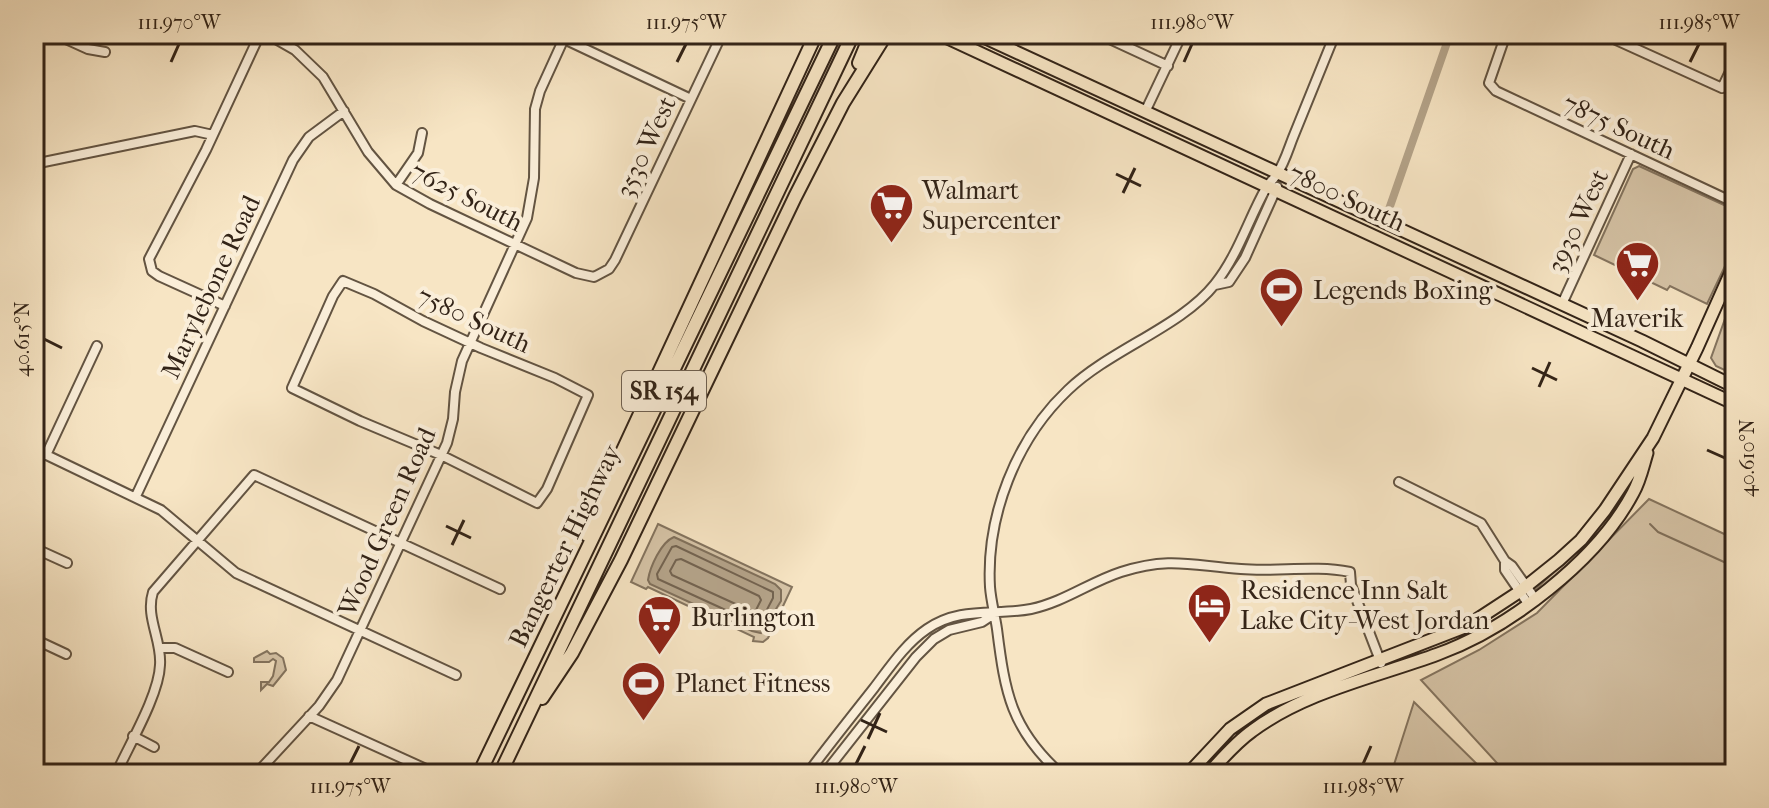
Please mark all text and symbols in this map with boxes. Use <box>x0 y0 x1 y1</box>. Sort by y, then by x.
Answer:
text: 111.970°W <box>137 11 222 34</box>
text: 111.975°W <box>646 11 728 34</box>
text: 111.980°W <box>1150 11 1235 34</box>
text: 111.985°W <box>1658 11 1741 34</box>
street label: 7875 South <box>1558 88 1680 167</box>
street label: 3530 West <box>609 91 683 203</box>
street label: 7625 South <box>406 156 529 239</box>
street label: 7800 South <box>1284 158 1410 239</box>
street label: 3930 West <box>1541 164 1616 278</box>
place label: Walmart Supercenter <box>921 175 1060 236</box>
supermarket icon: Walmart Supercenter <box>867 181 915 244</box>
street label: Marylebone Road <box>155 190 267 383</box>
supermarket icon: Maverik <box>1613 239 1661 302</box>
sports icon: Legends Boxing <box>1258 266 1306 329</box>
place label: Legends Boxing <box>1313 275 1494 306</box>
street label: 7580 South <box>412 280 536 360</box>
text: 40.615°N <box>11 301 34 377</box>
place label: Maverik <box>1591 303 1684 334</box>
road number: SR 154 <box>622 371 706 411</box>
text: 40.610°N <box>1736 419 1759 497</box>
street label: Wood Green Road <box>331 422 443 622</box>
street label: Bangerter Highway <box>503 439 628 652</box>
place label: Residence Inn Salt Lake City-West Jordan <box>1240 575 1489 636</box>
hotel icon: Residence Inn Salt Lake City-West Jordan <box>1185 581 1233 644</box>
supermarket icon: Burlington <box>636 593 684 656</box>
place label: Burlington <box>691 602 815 633</box>
sports icon: Planet Fitness <box>620 659 668 722</box>
place label: Planet Fitness <box>675 668 830 699</box>
text: 111.975°W <box>310 775 392 798</box>
text: 111.980°W <box>814 775 899 798</box>
text: 111.985°W <box>1322 775 1405 798</box>

